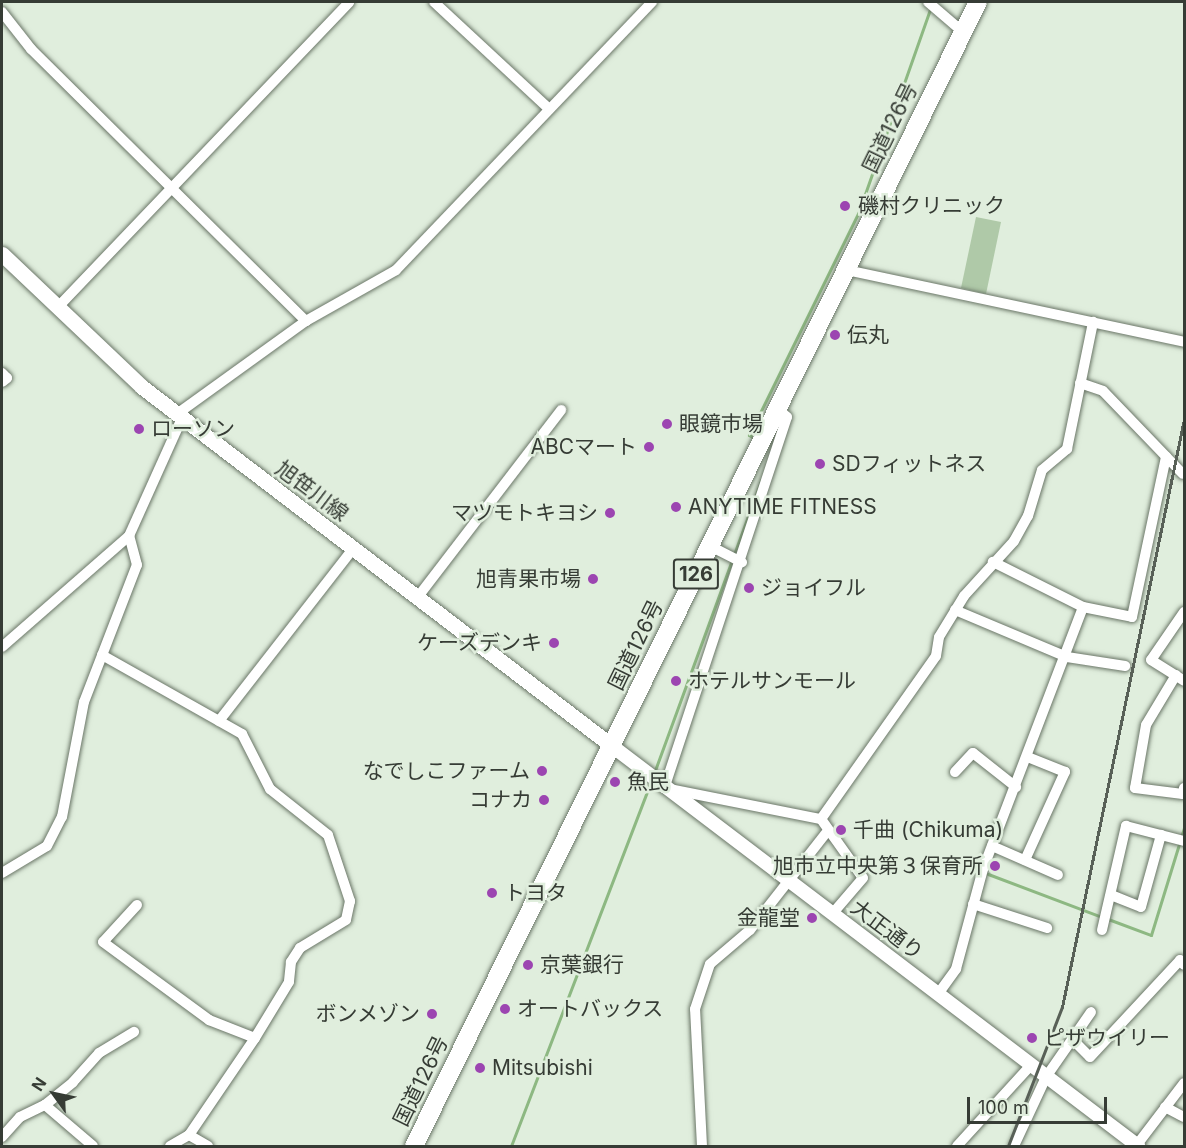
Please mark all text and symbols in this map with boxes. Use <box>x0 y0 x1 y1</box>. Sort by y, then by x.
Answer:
street label: 国道126号 <box>857 79 923 177</box>
place label: 磯村クリニック <box>858 193 1005 219</box>
marker: 磯村クリニック <box>836 197 854 215</box>
place label: 伝丸 <box>847 322 889 348</box>
marker: 伝丸 <box>828 328 842 342</box>
place label: 眼鏡市場 <box>679 411 763 437</box>
place label: ローソン <box>151 416 235 442</box>
marker: 眼鏡市場 <box>660 417 674 431</box>
marker: ローソン <box>132 422 146 436</box>
place label: ABCマート <box>530 434 637 460</box>
marker: ABCマート <box>642 440 656 454</box>
place label: SDフィットネス <box>832 451 987 477</box>
street label: 旭笹川線 <box>271 456 353 526</box>
marker: SDフィットネス <box>813 457 827 471</box>
place label: ANYTIME FITNESS <box>688 494 877 520</box>
place label: マツモトキヨシ <box>451 500 598 526</box>
marker: ANYTIME FITNESS <box>669 500 683 514</box>
marker: マツモトキヨシ <box>603 506 617 520</box>
road number: 126 <box>672 557 720 591</box>
place label: 旭青果市場 <box>476 566 581 592</box>
marker: 旭青果市場 <box>586 572 600 586</box>
place label: ジョイフル <box>761 575 866 601</box>
marker: ジョイフル <box>742 581 756 595</box>
street label: 国道126号 <box>603 596 669 694</box>
place label: ケーズデンキ <box>416 630 542 656</box>
marker: ケーズデンキ <box>547 636 561 650</box>
place label: ホテルサンモール <box>688 668 856 694</box>
marker: ホテルサンモール <box>669 674 683 688</box>
place label: なでしこファーム <box>362 758 530 784</box>
marker: なでしこファーム <box>535 764 549 778</box>
place label: 魚民 <box>627 769 669 795</box>
marker: 魚民 <box>608 775 622 789</box>
place label: コナカ <box>469 787 532 813</box>
marker: コナカ <box>537 793 551 807</box>
place label: 千曲 (Chikuma) <box>853 817 1003 843</box>
marker: 千曲 (Chikuma) <box>834 823 848 837</box>
place label: 旭市立中央第３保育所 <box>773 853 983 879</box>
marker: 旭市立中央第３保育所 <box>988 859 1002 873</box>
place label: トヨタ <box>504 880 567 906</box>
marker: トヨタ <box>485 886 499 900</box>
street label: 大正通り <box>846 895 928 965</box>
place label: 金龍堂 <box>737 905 800 931</box>
marker: 金龍堂 <box>805 911 819 925</box>
place label: 京葉銀行 <box>540 952 624 978</box>
marker: 京葉銀行 <box>521 958 535 972</box>
place label: オートバックス <box>517 996 664 1022</box>
place label: ボンメゾン <box>315 1001 420 1027</box>
marker: オートバックス <box>498 1002 512 1016</box>
marker: ボンメゾン <box>425 1007 439 1021</box>
place label: ピザウイリー <box>1044 1025 1170 1051</box>
marker: ピザウイリー <box>1025 1031 1039 1045</box>
street label: 国道126号 <box>388 1032 454 1130</box>
place label: Mitsubishi <box>492 1055 593 1081</box>
marker: Mitsubishi <box>473 1061 487 1075</box>
north arrow <box>24 1064 84 1124</box>
text: N <box>27 1074 51 1095</box>
scale bar <box>970 1085 1110 1123</box>
text: 100 m <box>978 1097 1029 1118</box>

